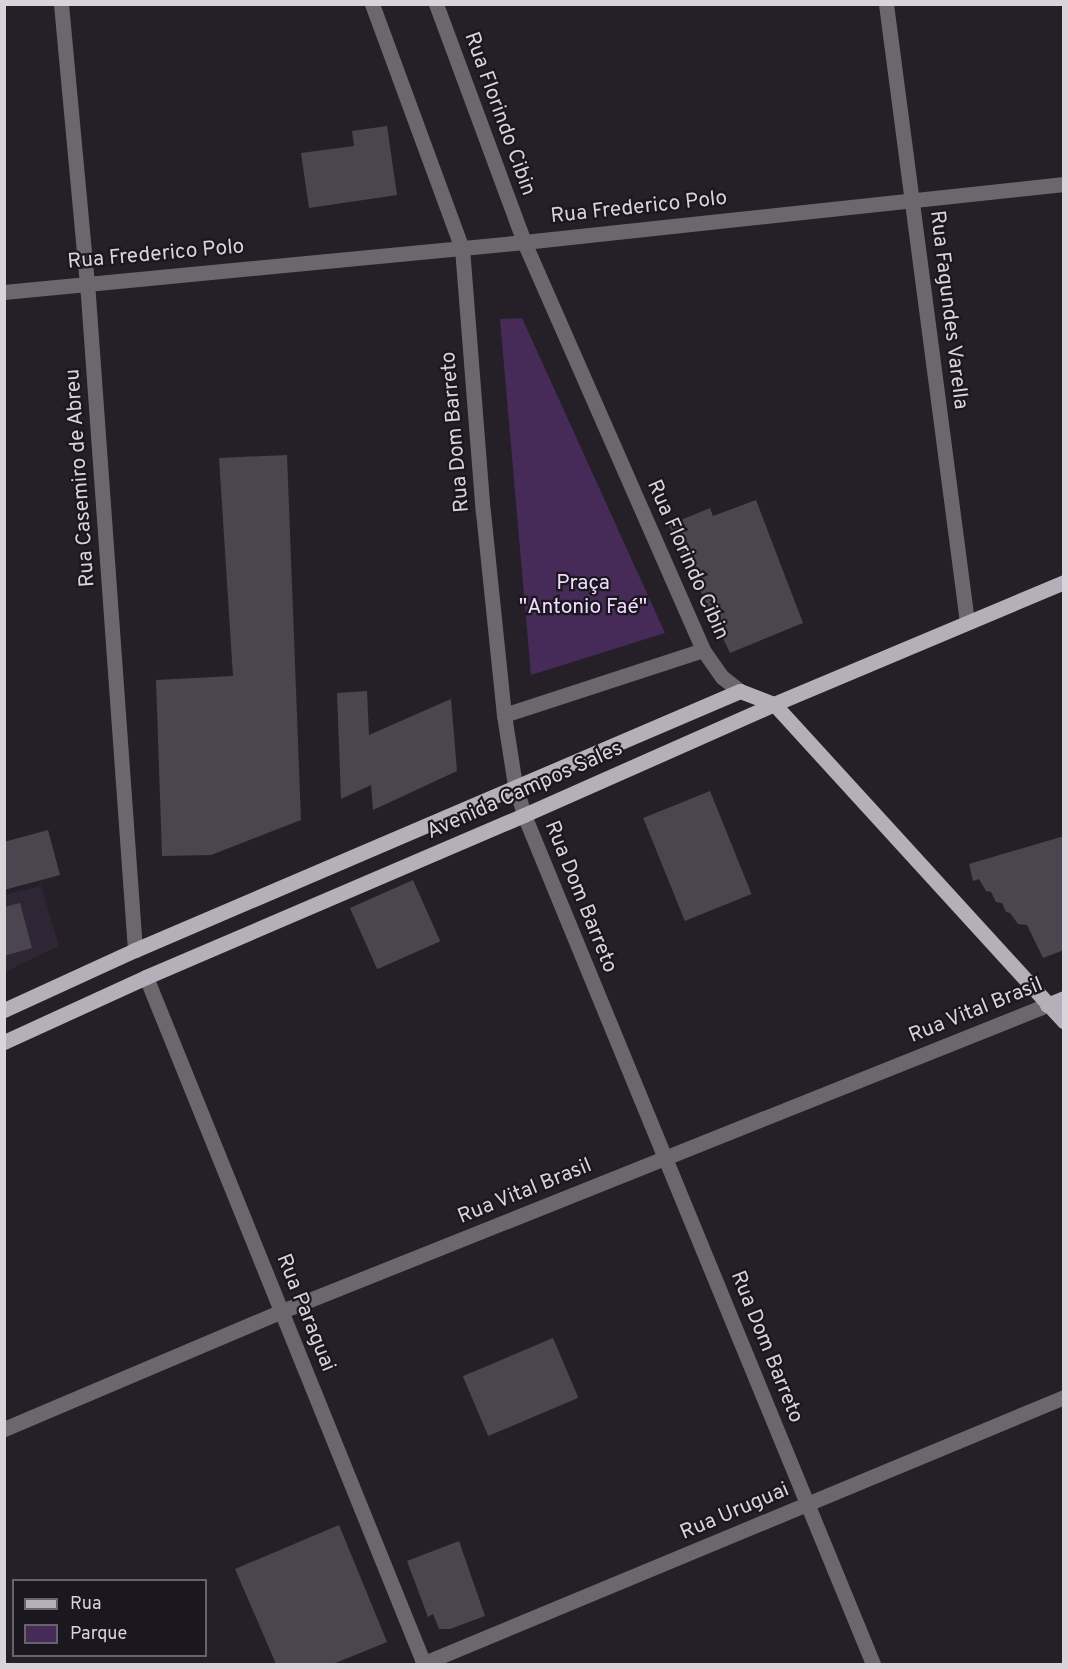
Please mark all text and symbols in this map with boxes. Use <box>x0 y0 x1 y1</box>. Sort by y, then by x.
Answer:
street label: Rua Florindo Cibin <box>458 29 540 199</box>
street label: Rua Frederico Polo <box>549 186 729 230</box>
street label: Rua Fagundes Varella <box>923 209 973 411</box>
street label: Rua Frederico Polo <box>67 235 245 275</box>
street label: Rua Dom Barreto <box>436 350 476 514</box>
street label: Rua Casemiro de Abreu <box>61 368 101 588</box>
street label: Rua Florindo Cibin <box>640 476 734 644</box>
park label: Praça "Antonio Faé" <box>519 571 647 621</box>
street label: Avenida Campos Sales <box>423 736 627 846</box>
street label: Rua Dom Barreto <box>538 817 622 977</box>
street label: Rua Vital Brasil <box>905 973 1047 1049</box>
street label: Rua Vital Brasil <box>454 1154 596 1230</box>
street label: Rua Paraguai <box>270 1250 340 1376</box>
street label: Rua Dom Barreto <box>724 1267 808 1427</box>
street label: Rua Uruguai <box>677 1478 793 1546</box>
legend <box>12 1579 207 1657</box>
text: Rua <box>70 1593 101 1616</box>
text: Parque <box>70 1623 127 1646</box>

